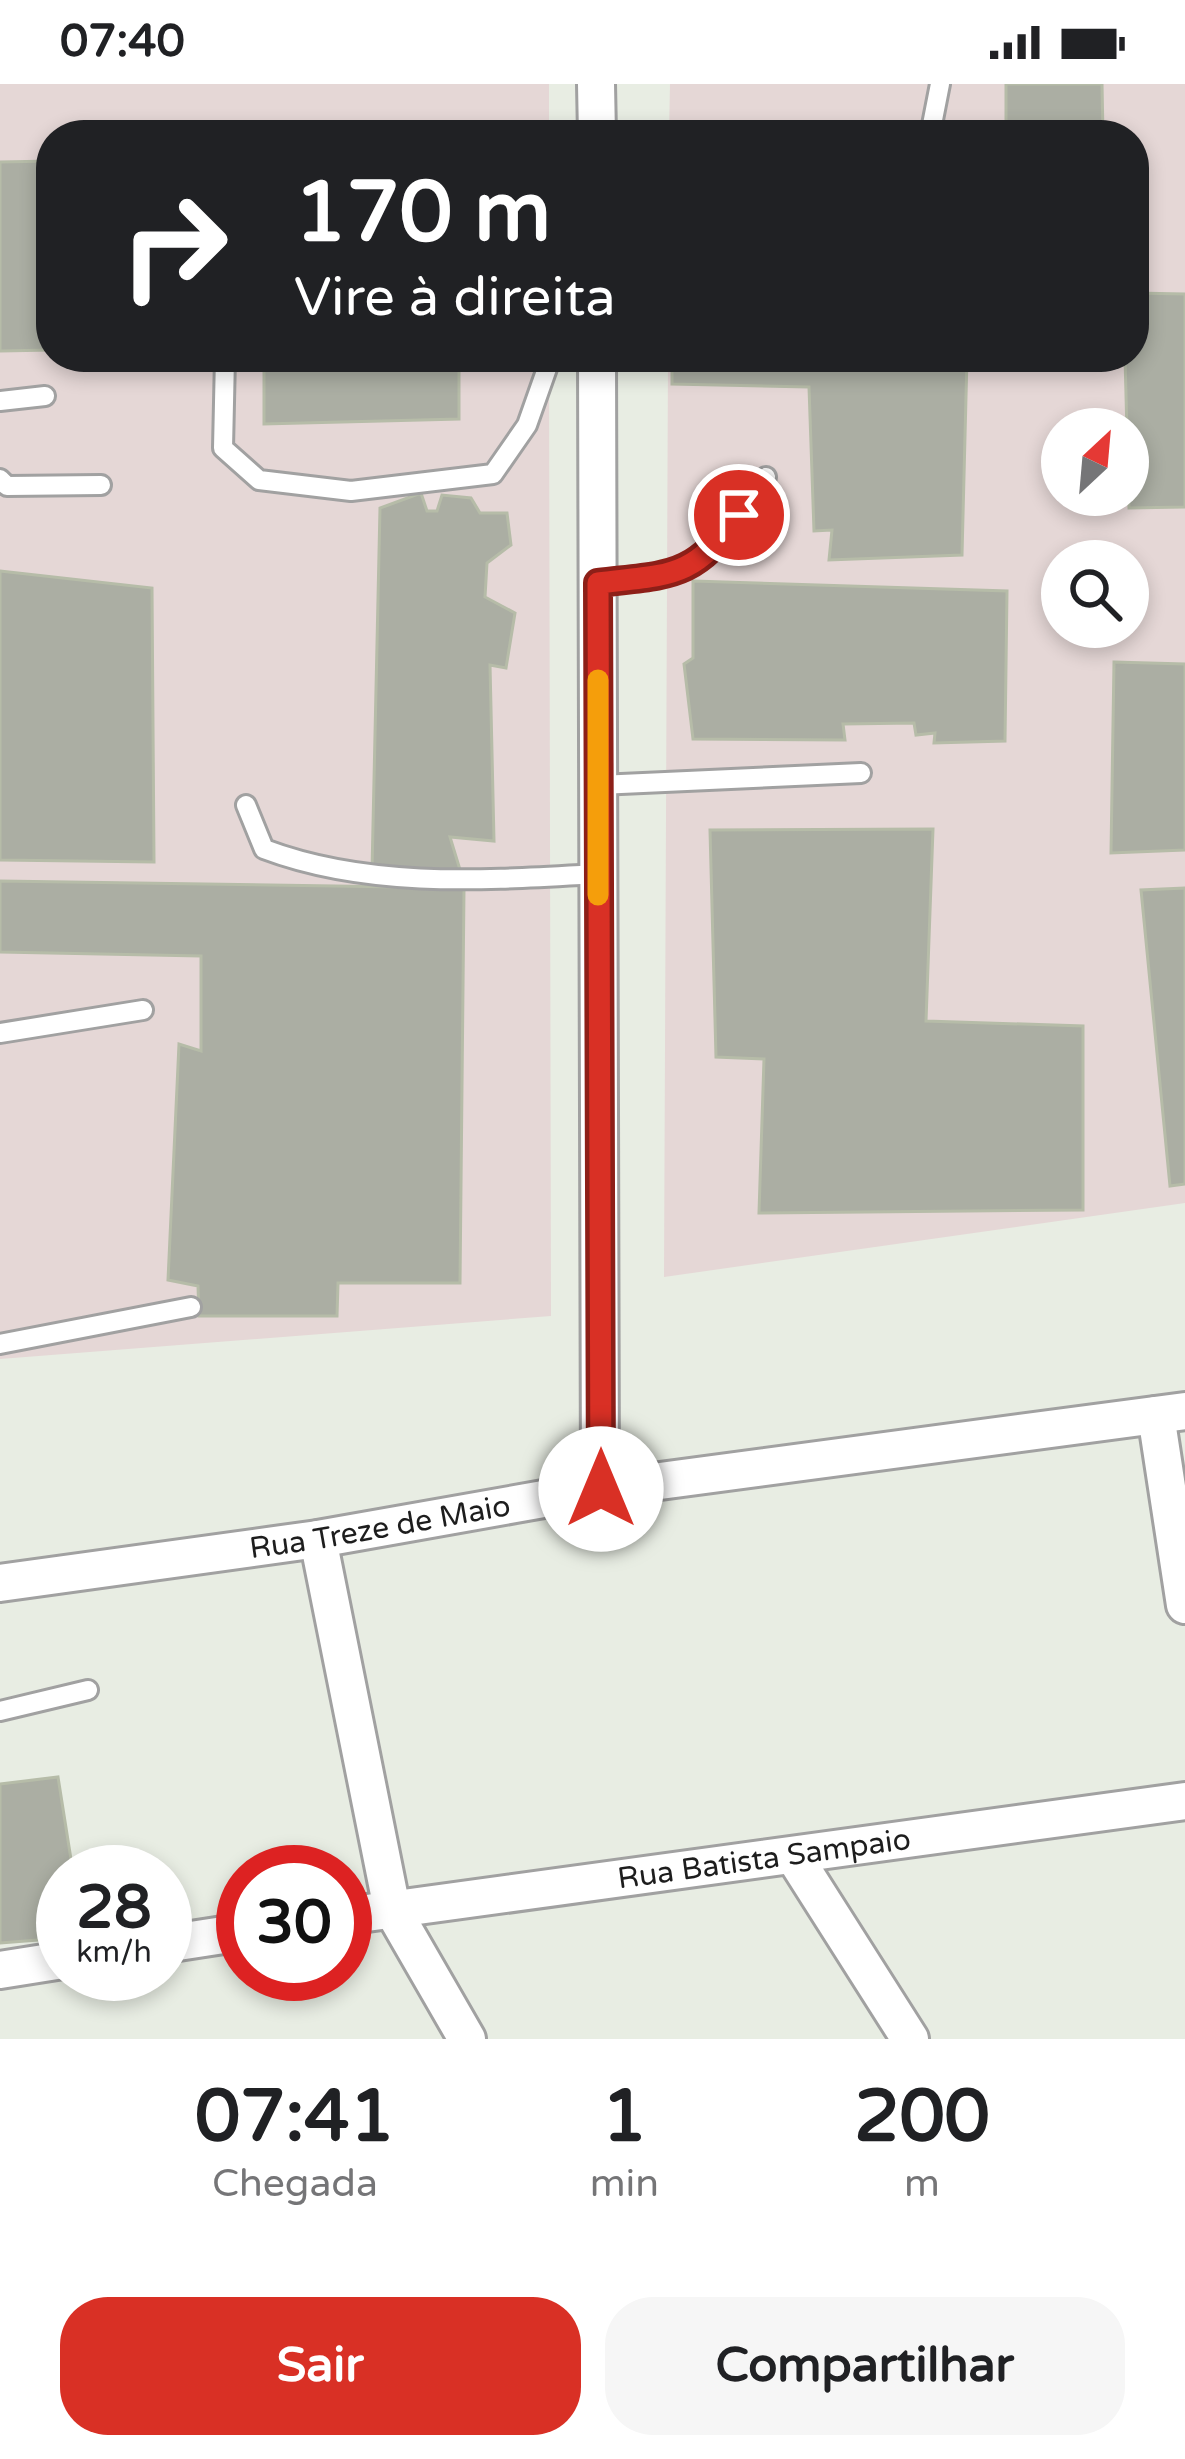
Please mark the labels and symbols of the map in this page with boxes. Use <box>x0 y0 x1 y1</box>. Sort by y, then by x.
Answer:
north arrow <box>1041 408 1149 516</box>
pin <box>688 464 790 566</box>
position arrow <box>538 1426 664 1552</box>
street label: Rua Treze de Maio <box>247 1487 513 1567</box>
street label: Rua Batista Sampaio <box>615 1820 913 1897</box>
speed limit sign: 30 <box>216 1845 372 2001</box>

